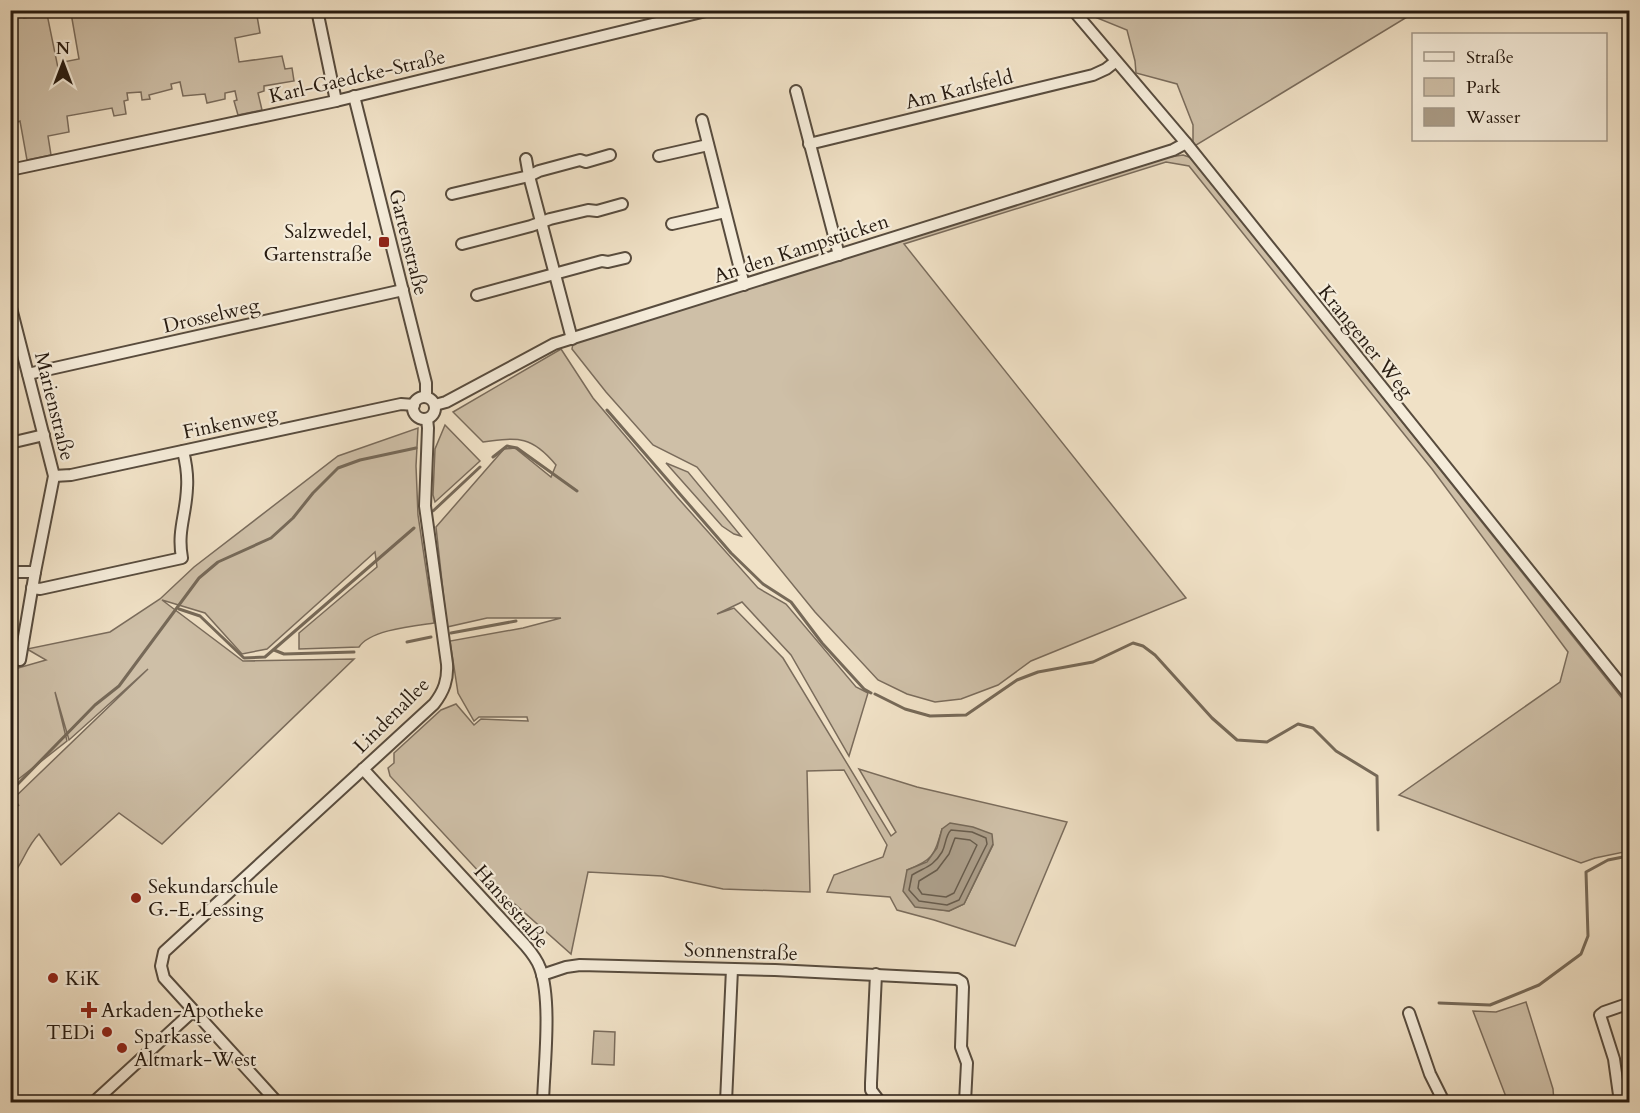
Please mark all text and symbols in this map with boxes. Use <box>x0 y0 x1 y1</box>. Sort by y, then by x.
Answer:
north arrow <box>33 33 93 93</box>
legend <box>1412 33 1607 141</box>
text: N <box>56 38 70 60</box>
street label: Karl-Gaedcke-Straße <box>266 43 448 110</box>
text: Straße <box>1466 45 1514 70</box>
street label: Am Karlsfeld <box>902 63 1016 116</box>
text: Park <box>1466 75 1501 100</box>
text: Wasser <box>1465 105 1521 130</box>
street label: Gartenstraße <box>382 186 435 298</box>
street label: An den Kampstücken <box>710 207 893 290</box>
place label: Salzwedel, Gartenstraße <box>264 218 372 268</box>
marker: Salzwedel, Gartenstraße <box>377 235 391 249</box>
street label: Krangener Weg <box>1312 279 1420 404</box>
street label: Drosselweg <box>160 291 263 340</box>
street label: Marienstraße <box>28 349 81 463</box>
street label: Finkenweg <box>180 399 281 446</box>
street label: Lindenallee <box>347 671 435 759</box>
street label: Hansestraße <box>468 859 555 954</box>
place label: Sekundarschule G.-E. Lessing <box>148 873 279 923</box>
marker: Sekundarschule G.-E. Lessing <box>129 891 143 905</box>
street label: Sonnenstraße <box>684 936 798 967</box>
place label: KiK <box>65 965 101 992</box>
marker: KiK <box>46 971 60 985</box>
place label: Arkaden-Apotheke <box>101 997 264 1024</box>
marker: Arkaden-Apotheke <box>82 1003 96 1017</box>
place label: TEDi <box>46 1019 95 1046</box>
place label: Sparkasse Altmark-West <box>134 1023 257 1073</box>
marker: TEDi <box>100 1025 114 1039</box>
marker: Sparkasse Altmark-West <box>115 1041 129 1055</box>

